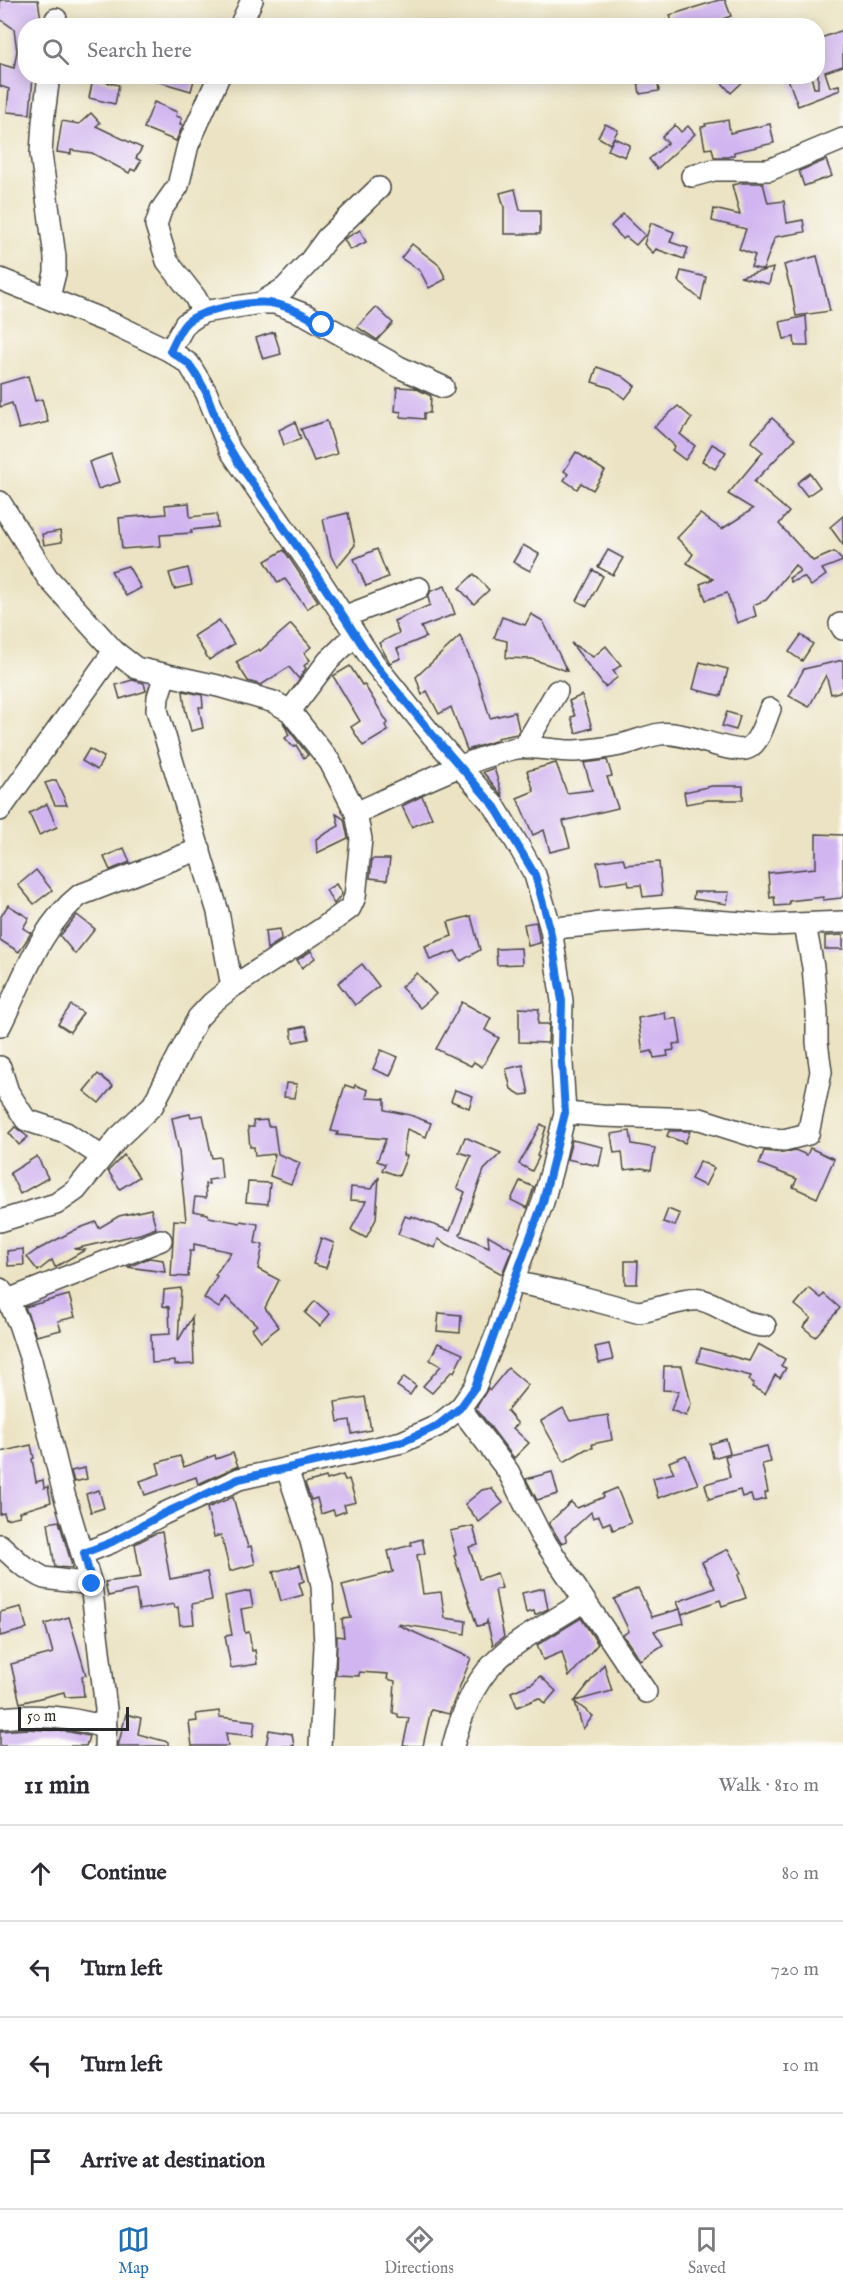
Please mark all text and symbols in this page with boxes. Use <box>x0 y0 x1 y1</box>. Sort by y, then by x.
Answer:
search box <box>18 18 825 84</box>
icon: search <box>39 35 72 68</box>
text: Search here <box>87 37 192 65</box>
route start <box>308 311 334 337</box>
route end <box>78 1570 104 1596</box>
scale bar <box>18 1704 129 1732</box>
text: 50 m <box>27 1707 56 1727</box>
text: 11 min <box>24 1769 90 1802</box>
text: Walk · 810 m <box>718 1773 819 1798</box>
icon: ahead <box>24 1857 57 1890</box>
text: Continue <box>81 1859 167 1887</box>
text: 80 m <box>782 1861 819 1886</box>
icon: left <box>24 1953 57 1986</box>
text: Turn left <box>81 1955 163 1983</box>
text: 720 m <box>771 1957 819 1982</box>
icon: left <box>24 2049 57 2082</box>
text: Turn left <box>81 2051 163 2079</box>
text: 10 m <box>782 2053 819 2078</box>
icon: arrive <box>24 2145 57 2178</box>
text: Arrive at destination <box>81 2147 265 2175</box>
tab: Map <box>117 2223 150 2279</box>
tab: Directions <box>384 2223 454 2279</box>
tab: Saved <box>688 2223 726 2279</box>

